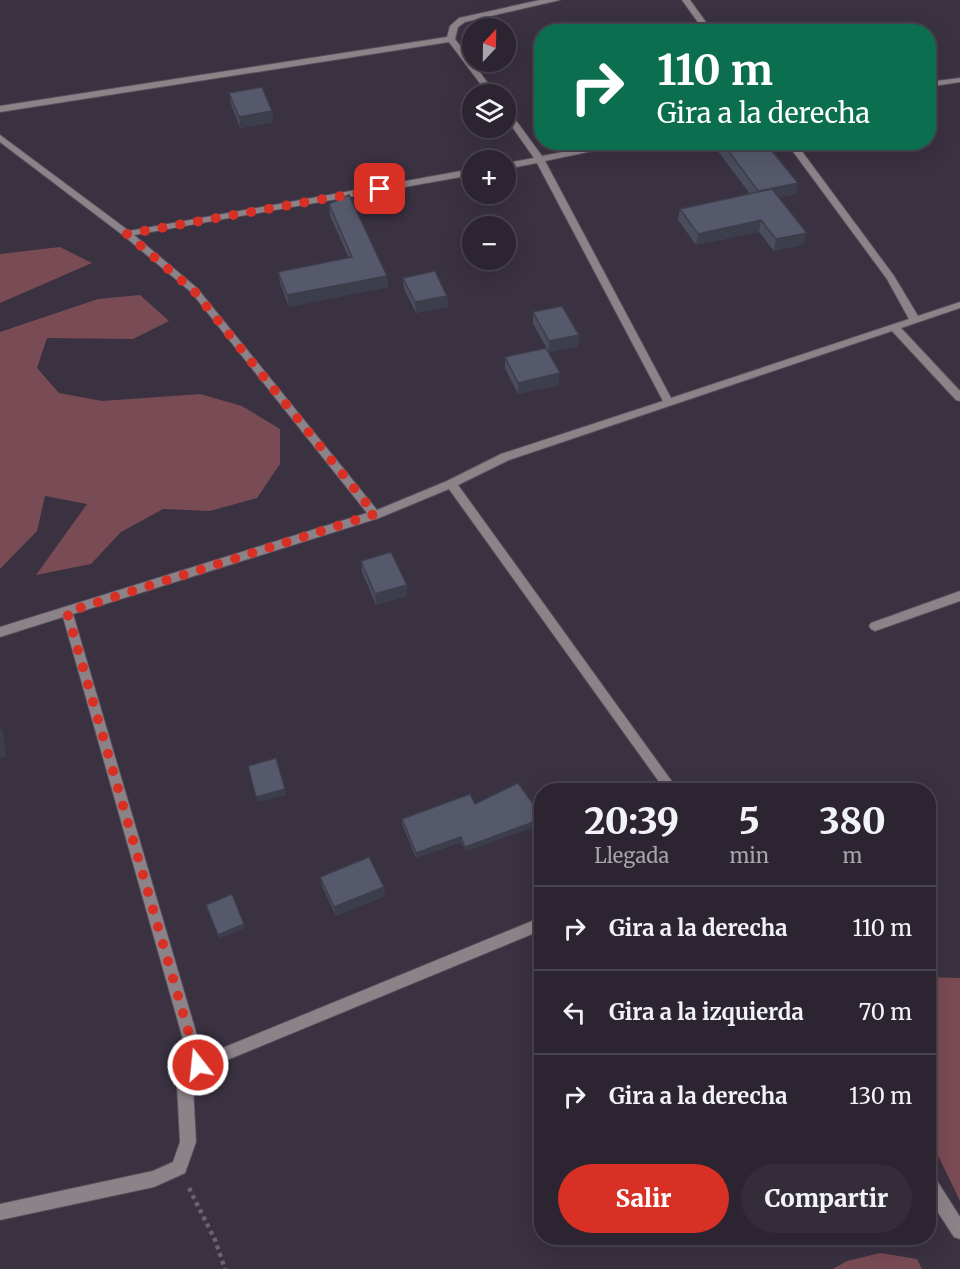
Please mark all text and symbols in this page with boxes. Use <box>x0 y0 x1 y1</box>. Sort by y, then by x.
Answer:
north arrow <box>462 18 516 72</box>
map controls <box>462 18 516 270</box>
text: 110 m <box>657 44 773 96</box>
icon: right <box>558 48 636 126</box>
button: layers <box>462 84 516 138</box>
text: Gira a la derecha <box>657 96 870 130</box>
button: + <box>462 150 516 204</box>
pin <box>354 163 405 214</box>
icon: arrive <box>363 172 396 205</box>
button: − <box>462 216 516 270</box>
text: 20:39 <box>584 799 679 844</box>
text: 5 <box>739 799 760 844</box>
text: 380 <box>819 799 886 844</box>
text: Llegada <box>594 843 669 868</box>
text: min <box>729 843 769 868</box>
text: m <box>843 843 862 868</box>
icon: right <box>558 912 591 945</box>
text: Gira a la derecha <box>609 914 787 942</box>
text: 110 m <box>853 914 912 942</box>
icon: left <box>558 996 591 1029</box>
text: Gira a la izquierda <box>609 998 804 1026</box>
text: 70 m <box>859 998 912 1026</box>
position arrow <box>166 1033 230 1097</box>
icon: right <box>558 1080 591 1113</box>
text: Gira a la derecha <box>609 1082 787 1110</box>
text: 130 m <box>849 1082 912 1110</box>
button: Salir <box>558 1164 729 1233</box>
button: Compartir <box>741 1164 912 1233</box>

